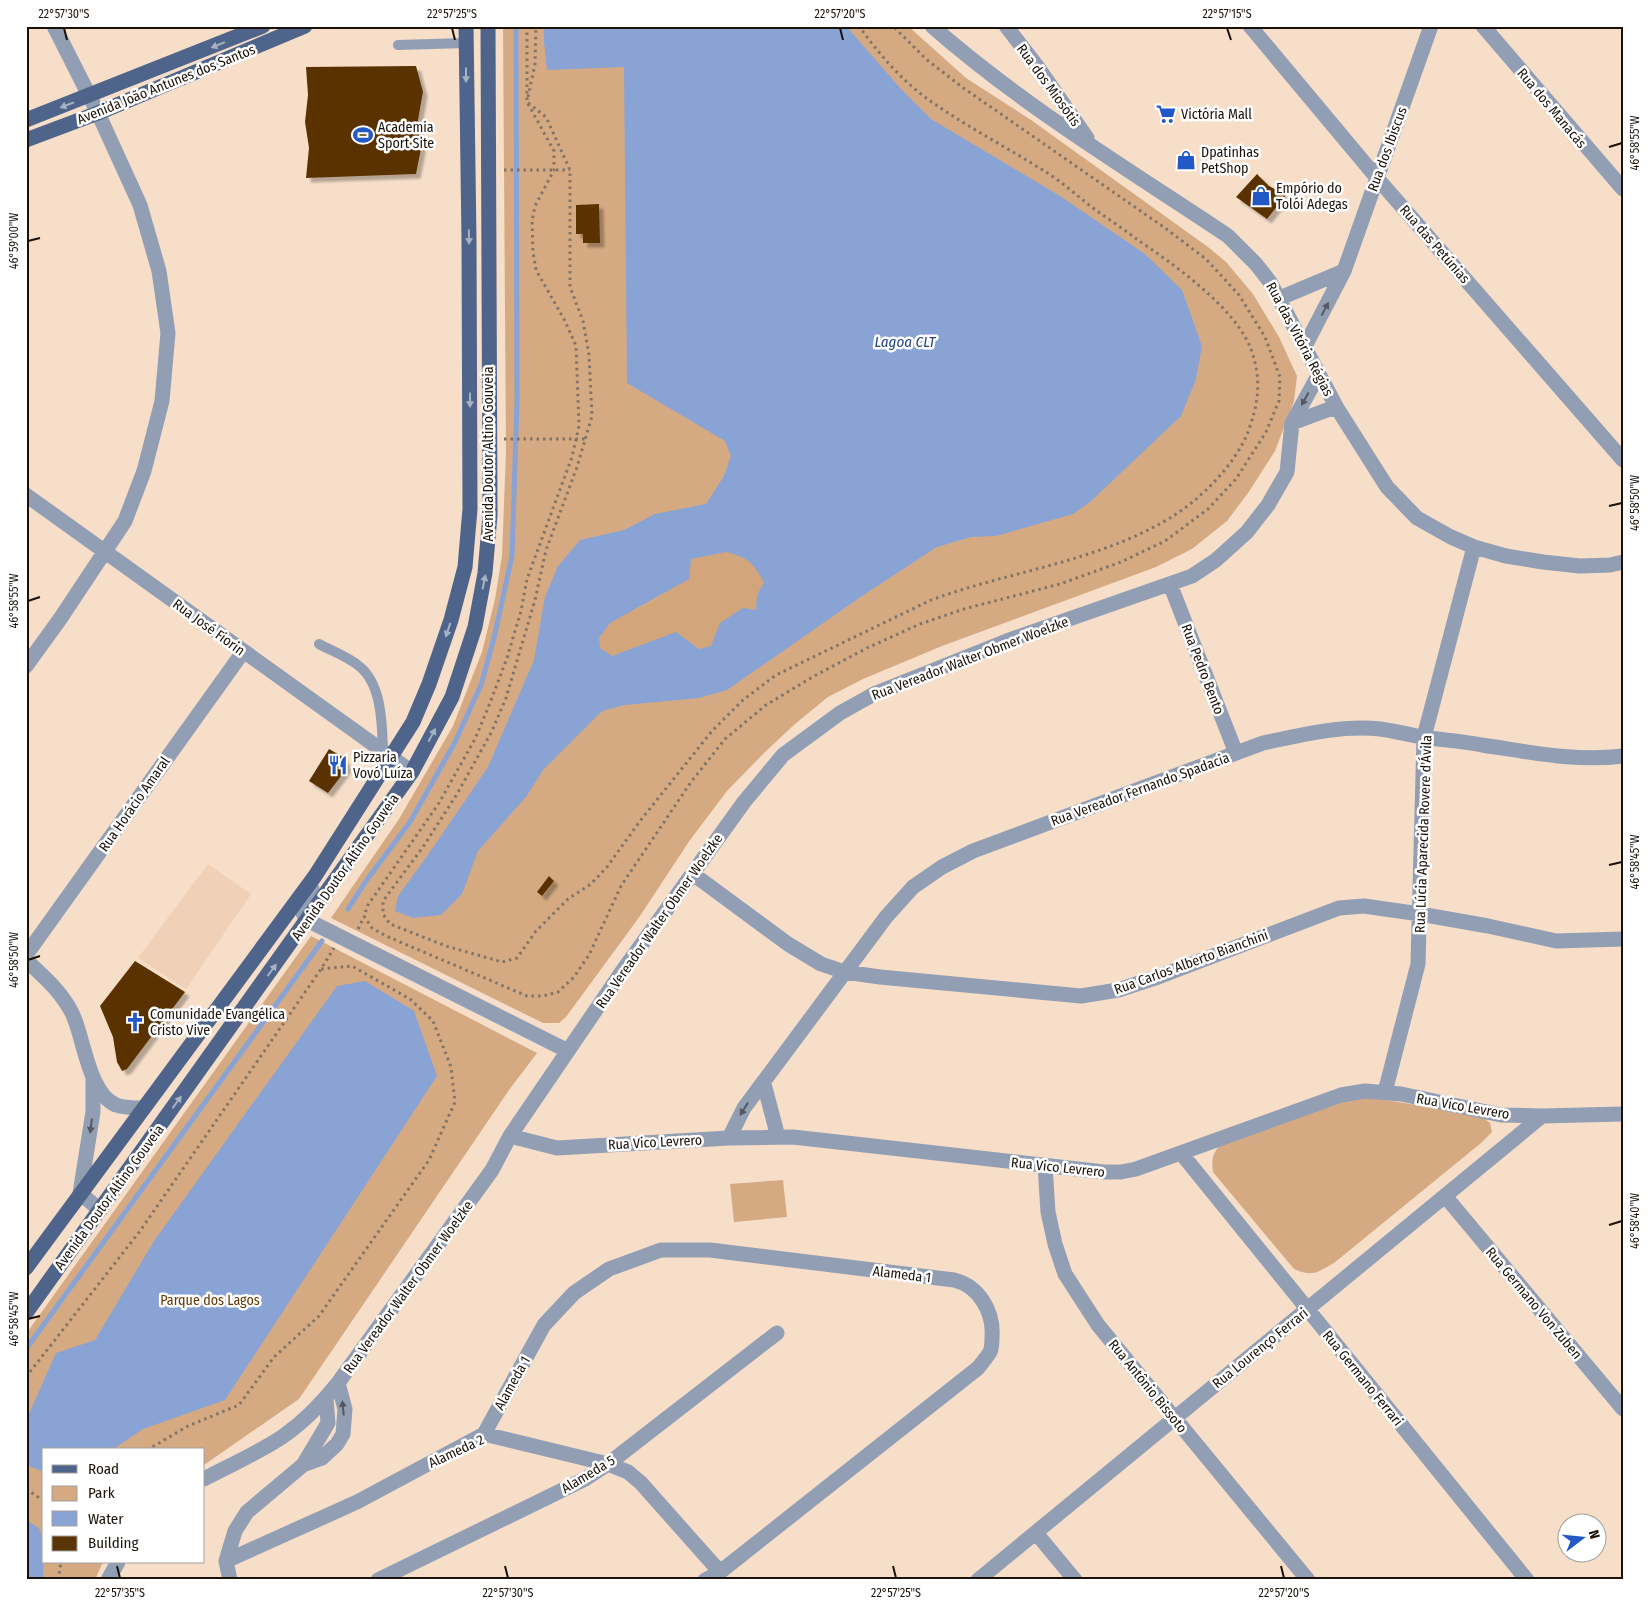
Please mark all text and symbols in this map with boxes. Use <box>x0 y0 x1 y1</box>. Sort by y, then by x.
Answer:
text: 22°57'30"S <box>39 7 89 21</box>
text: 22°57'25"S <box>427 7 477 21</box>
text: 22°57'20"S <box>815 7 865 21</box>
text: 22°57'15"S <box>1202 7 1252 21</box>
street label: Avenida João Antunes dos Santos <box>75 41 258 128</box>
one-way arrow <box>211 41 225 49</box>
street label: Rua dos Miosótis <box>1013 41 1084 130</box>
street label: Rua dos Manacás <box>1513 65 1590 152</box>
one-way arrow <box>462 67 470 83</box>
one-way arrow <box>59 101 74 109</box>
supermarket icon: Victória Mall <box>1155 103 1177 125</box>
street label: Rua dos Ibiscus <box>1364 104 1411 194</box>
place label: Victória Mall <box>1181 106 1252 123</box>
text: 46°58'55"W <box>1628 115 1642 171</box>
place label: Academia Sport Site <box>378 119 434 152</box>
sports icon: Academia Sport Site <box>352 124 374 146</box>
place label: Dpatinhas PetShop <box>1201 144 1259 177</box>
shop icon: Dpatinhas PetShop <box>1175 149 1197 171</box>
place label: Empório do Tolói Adegas <box>1276 180 1348 213</box>
shop icon: Empório do Tolói Adegas <box>1250 185 1272 207</box>
street label: Rua das Petúnias <box>1396 202 1473 287</box>
text: 46°59'00"W <box>7 213 21 269</box>
one-way arrow <box>465 230 473 246</box>
street label: Rua das Vitória Régias <box>1262 279 1337 399</box>
one-way arrow <box>1321 301 1329 316</box>
water label: Lagoa CLT <box>875 333 937 351</box>
street label: Avenida Doutor Altino Gouveia <box>480 366 497 542</box>
one-way arrow <box>466 392 474 408</box>
one-way arrow <box>1301 392 1310 405</box>
text: 46°58'50"W <box>1628 475 1642 531</box>
text: 46°58'55"W <box>7 573 21 629</box>
one-way arrow <box>480 574 488 590</box>
street label: Rua José Fiorin <box>169 596 248 659</box>
street label: Rua Vereador Walter Obmer Woelzke <box>869 613 1071 704</box>
street label: Rua Pedro Bento <box>1178 622 1228 717</box>
one-way arrow <box>443 623 451 638</box>
one-way arrow <box>428 728 436 742</box>
street label: Rua Lúcia Aparecida Rovere d'Ávila <box>1411 734 1435 933</box>
place label: Pizzaria Vovó Luíza <box>353 749 413 782</box>
street label: Rua Vereador Fernando Spadacia <box>1048 749 1232 830</box>
street label: Rua Horácio Amaral <box>95 753 174 855</box>
restaurant icon: Pizzaria Vovó Luíza <box>327 754 349 776</box>
street label: Avenida Doutor Altino Gouveia <box>288 791 403 944</box>
street label: Rua Vereador Walter Obmer Woelzke <box>592 831 726 1012</box>
text: 46°58'45"W <box>1628 835 1642 889</box>
street label: Rua Carlos Alberto Bianchini <box>1112 927 1270 998</box>
text: 46°58'50"W <box>7 932 21 988</box>
one-way arrow <box>267 963 277 977</box>
place label: Comunidade Evangélica Cristo Vive <box>150 1006 285 1039</box>
church icon: Comunidade Evangélica Cristo Vive <box>124 1011 146 1033</box>
street label: Rua Vico Levrero <box>1415 1090 1511 1123</box>
one-way arrow <box>172 1095 182 1109</box>
one-way arrow <box>740 1103 749 1116</box>
one-way arrow <box>87 1119 95 1135</box>
street label: Avenida Doutor Altino Gouveia <box>51 1121 168 1273</box>
street label: Rua Vico Levrero <box>607 1132 703 1153</box>
street label: Rua Vico Levrero <box>1010 1154 1106 1181</box>
text: 46°58'40"W <box>1628 1193 1642 1249</box>
street label: Rua Vereador Walter Obmer Woelzke <box>340 1198 477 1377</box>
street label: Rua Germano Von Zuben <box>1482 1244 1585 1363</box>
street label: Alameda 1 <box>872 1262 932 1287</box>
text: 46°58'45"W <box>7 1292 21 1346</box>
park label: Parque dos Lagos <box>160 1292 260 1309</box>
street label: Rua Lourenço Ferrari <box>1209 1305 1312 1392</box>
street label: Rua Germano Ferrari <box>1319 1327 1406 1429</box>
street label: Rua Antônio Bissoto <box>1105 1336 1190 1436</box>
street label: Alameda 1 <box>491 1353 534 1413</box>
one-way arrow <box>339 1400 347 1416</box>
street label: Alameda 2 <box>426 1431 487 1472</box>
legend <box>42 1448 205 1564</box>
street label: Alameda 5 <box>558 1452 618 1497</box>
text: Road <box>88 1460 119 1478</box>
text: Park <box>88 1484 115 1502</box>
text: Water <box>88 1510 124 1528</box>
north arrow <box>1556 1514 1606 1564</box>
text: N <box>1585 1528 1603 1541</box>
text: Building <box>88 1534 139 1552</box>
text: 22°57'35"S <box>95 1586 145 1600</box>
text: 22°57'30"S <box>483 1586 533 1600</box>
text: 22°57'25"S <box>871 1586 921 1600</box>
text: 22°57'20"S <box>1259 1586 1309 1600</box>

